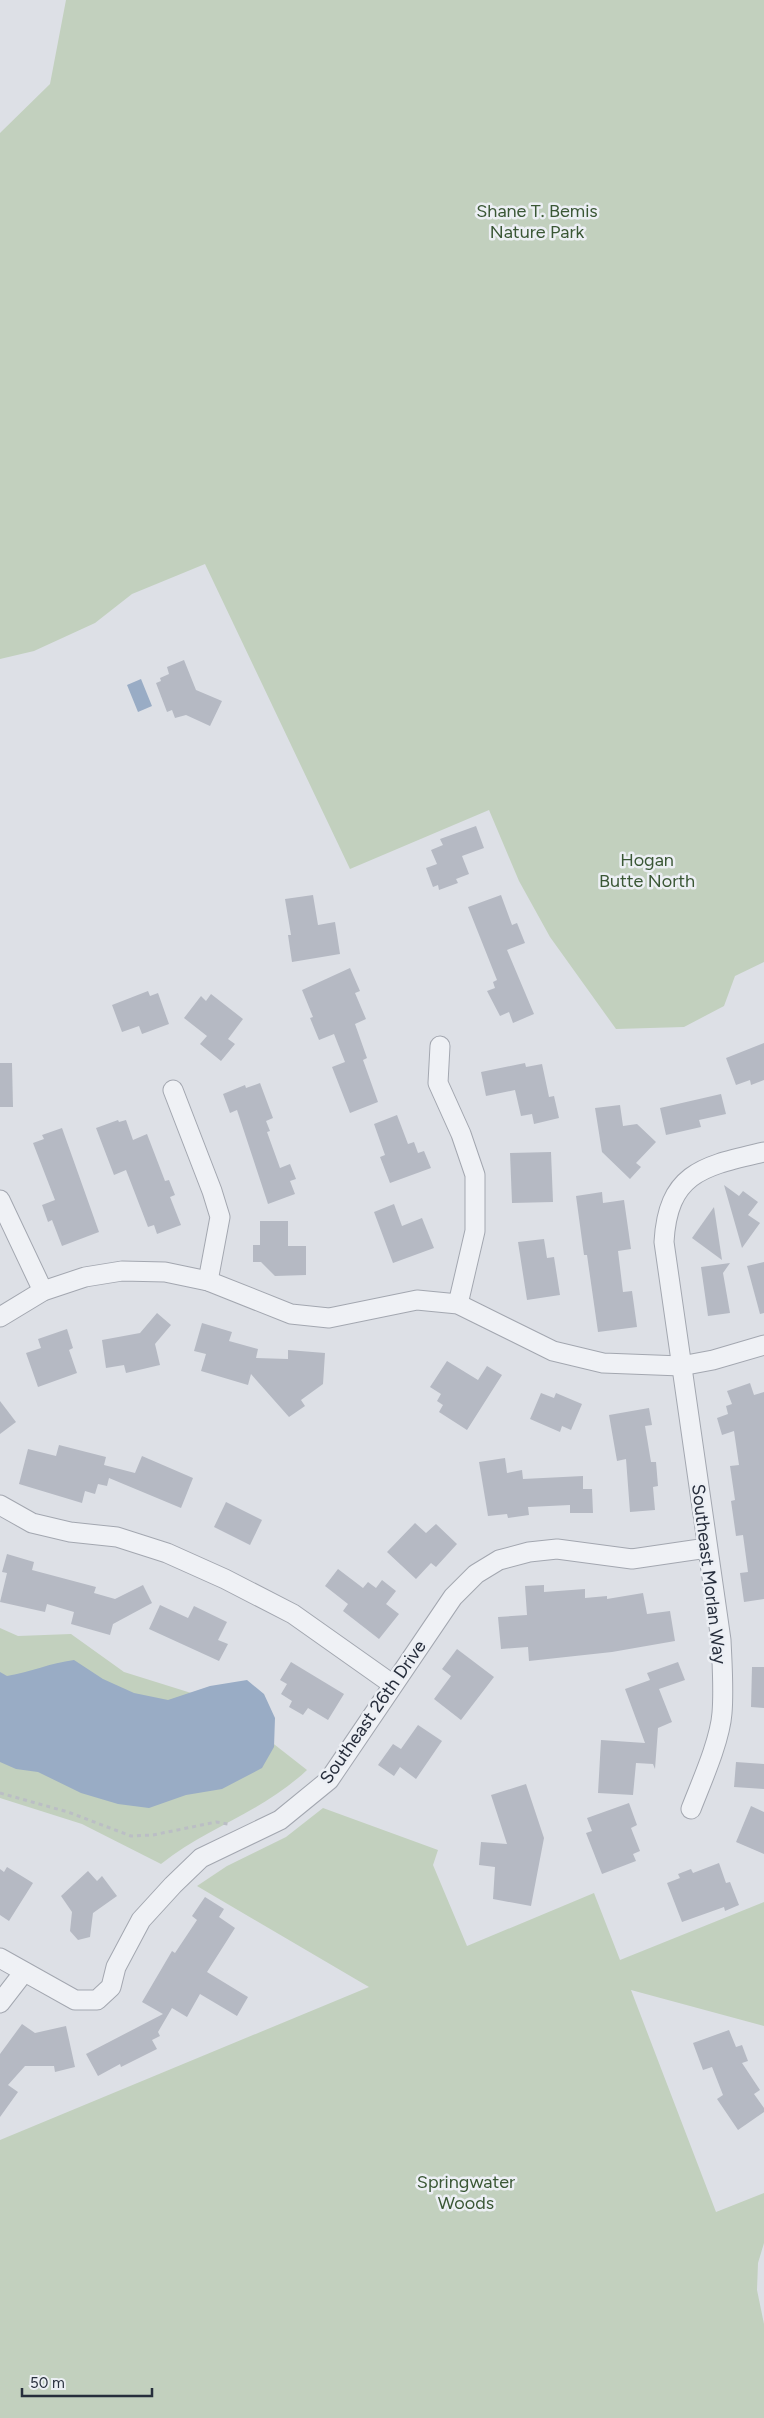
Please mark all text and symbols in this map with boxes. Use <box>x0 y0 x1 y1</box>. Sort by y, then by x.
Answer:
park label: Shane T. Bemis Nature Park <box>476 200 598 243</box>
park label: Hogan Butte North <box>599 849 695 892</box>
street label: Southeast Morlan Way <box>687 1483 731 1666</box>
street label: Southeast 26th Drive <box>315 1636 431 1788</box>
park label: Springwater Woods <box>417 2171 515 2214</box>
scale bar <box>22 2366 152 2398</box>
text: 50 m <box>30 2374 65 2392</box>

